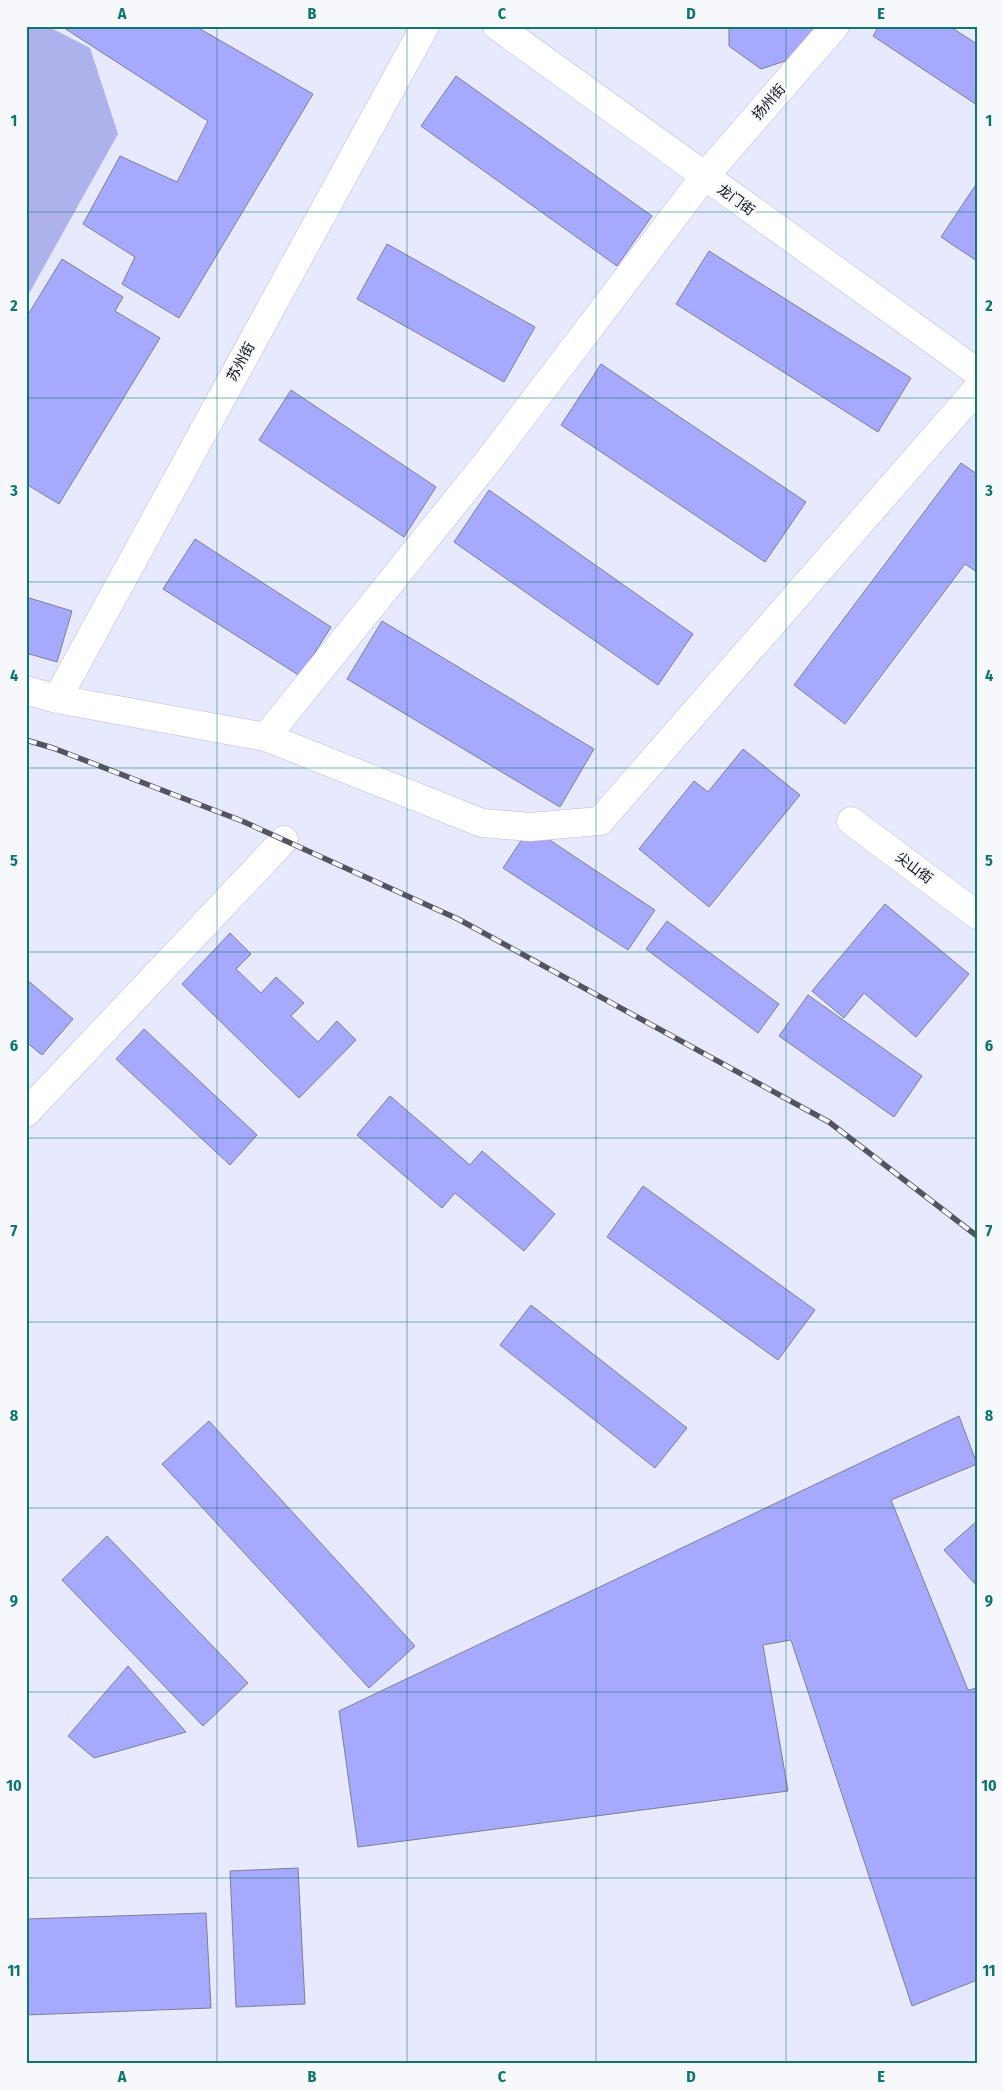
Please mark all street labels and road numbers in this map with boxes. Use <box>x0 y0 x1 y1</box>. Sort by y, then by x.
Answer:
street label: 扬州街 <box>749 81 789 123</box>
street label: 龙门街 <box>714 181 758 219</box>
street label: 苏州街 <box>223 340 259 384</box>
street label: 尖山街 <box>892 849 936 887</box>

